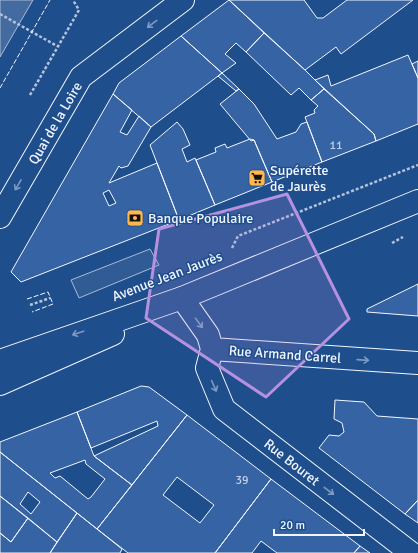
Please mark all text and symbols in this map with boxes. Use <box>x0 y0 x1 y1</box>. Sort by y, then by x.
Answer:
one-way arrow <box>147 19 158 28</box>
street label: Quai de la Loire <box>25 79 86 168</box>
house number: 11 <box>330 138 342 153</box>
place label: Supérette de Jaurès <box>270 162 328 195</box>
supermarket icon: Supérette de Jaurès <box>247 168 267 188</box>
one-way arrow <box>14 179 22 191</box>
bank icon: Banque Populaire <box>125 208 145 228</box>
place label: Banque Populaire <box>148 210 253 227</box>
street label: Avenue Jean Jaurès <box>110 248 225 305</box>
one-way arrow <box>195 317 203 328</box>
one-way arrow <box>72 330 85 337</box>
street label: Rue Armand Carrel <box>228 342 342 367</box>
one-way arrow <box>356 356 369 363</box>
one-way arrow <box>211 380 219 392</box>
street label: Rue Bouret <box>260 435 323 489</box>
house number: 39 <box>236 473 248 488</box>
one-way arrow <box>324 487 335 495</box>
scale bar <box>274 511 364 537</box>
text: 20 m <box>280 518 305 533</box>

